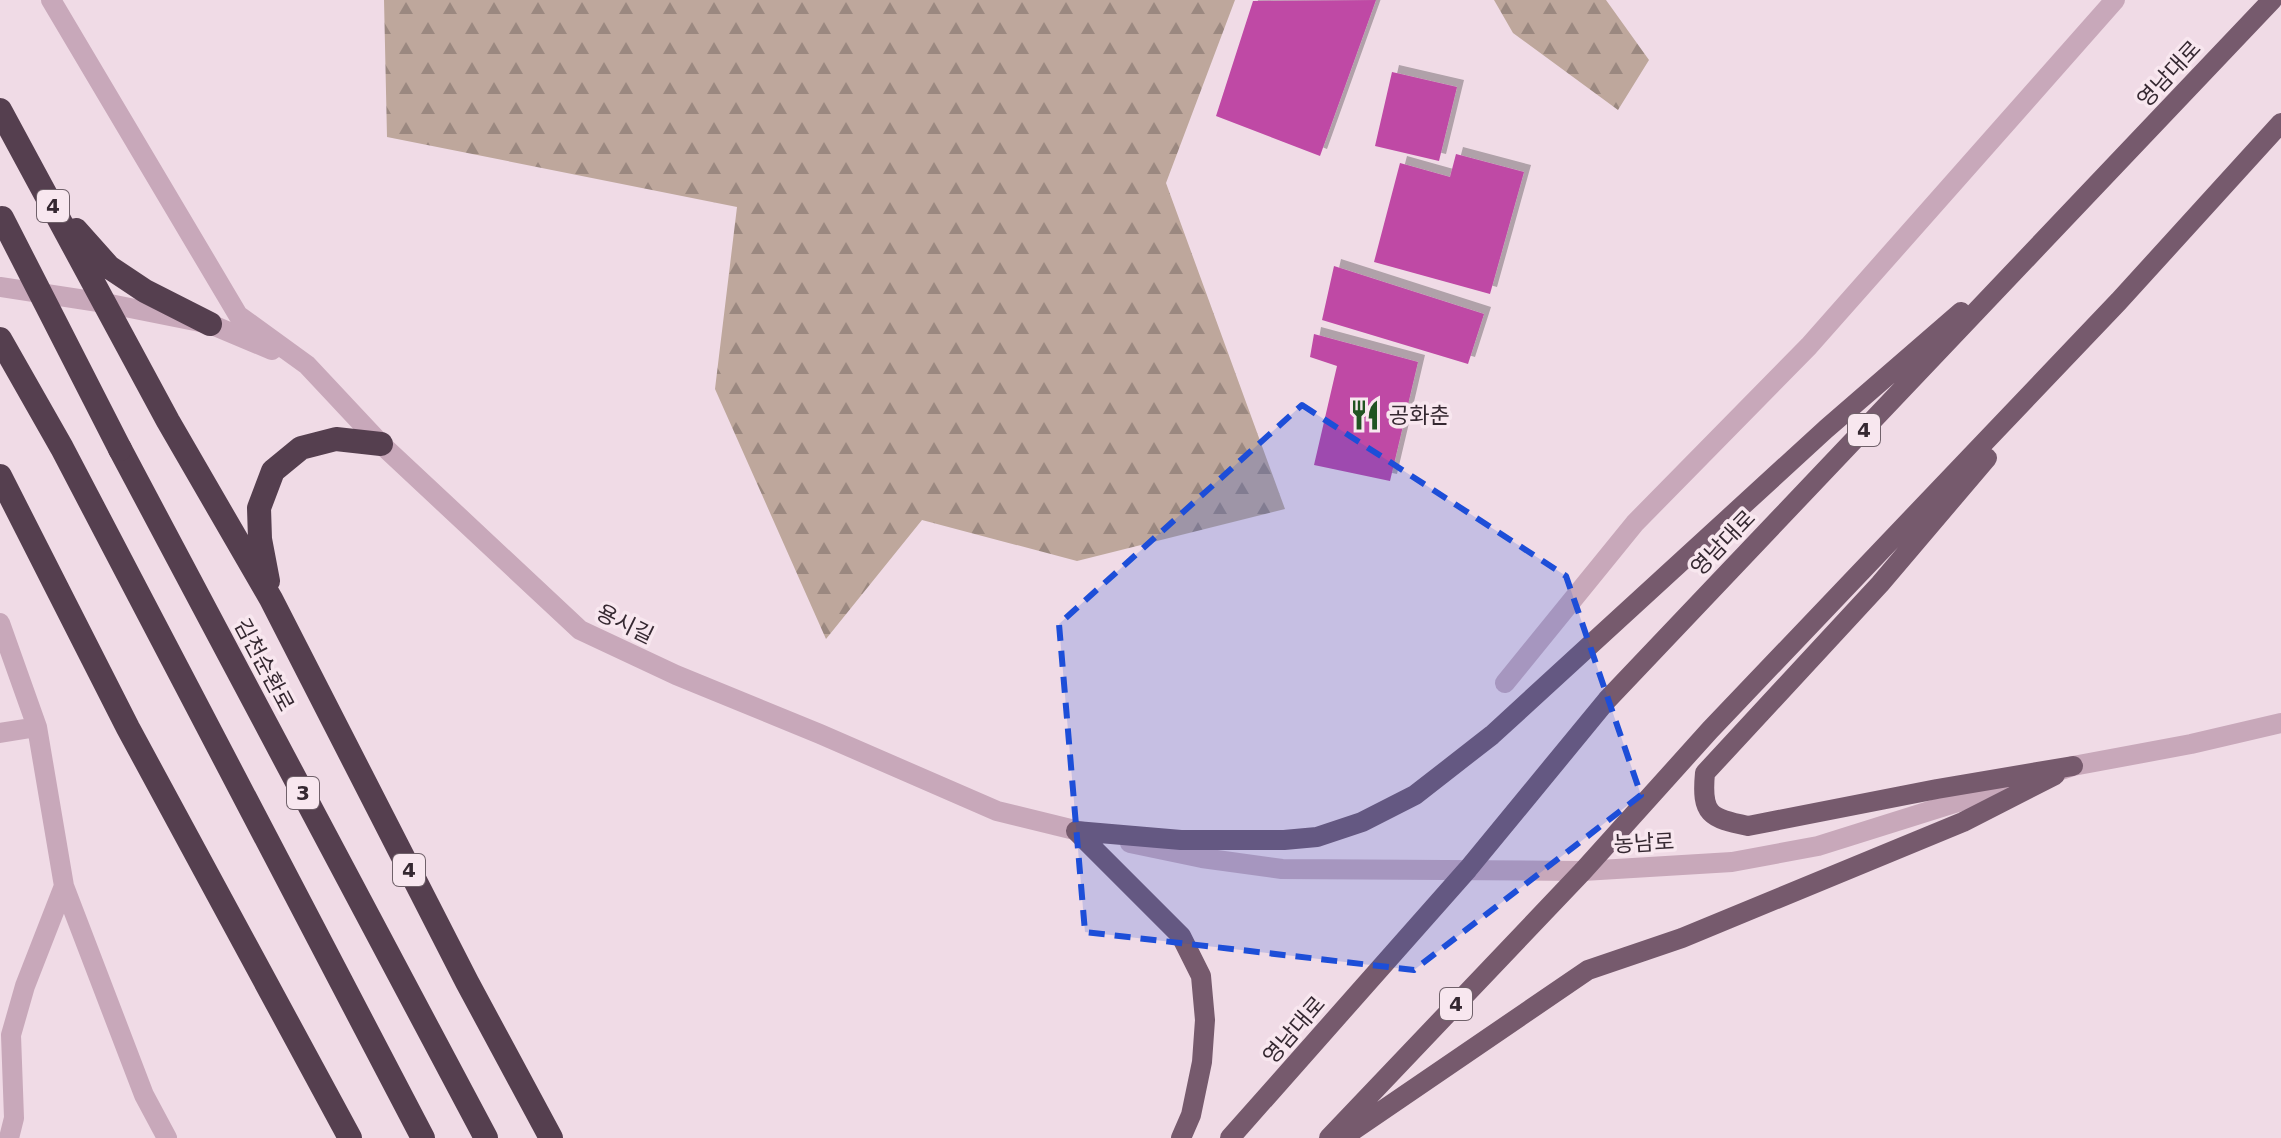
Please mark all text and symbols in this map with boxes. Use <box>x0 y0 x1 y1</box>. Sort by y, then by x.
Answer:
street label: 영남대로 <box>2132 36 2206 112</box>
road number: 4 <box>37 190 69 222</box>
restaurant icon: 공화춘 <box>1348 398 1382 432</box>
place label: 공화춘 <box>1389 403 1450 428</box>
road number: 4 <box>1848 414 1880 446</box>
street label: 영남대로 <box>1686 505 1760 581</box>
street label: 용시길 <box>592 599 658 649</box>
street label: 김천순환로 <box>229 614 299 716</box>
road number: 3 <box>287 777 319 809</box>
street label: 농남로 <box>1613 829 1675 857</box>
road number: 4 <box>393 854 425 886</box>
road number: 4 <box>1440 988 1472 1020</box>
street label: 영남대로 <box>1258 991 1330 1069</box>

